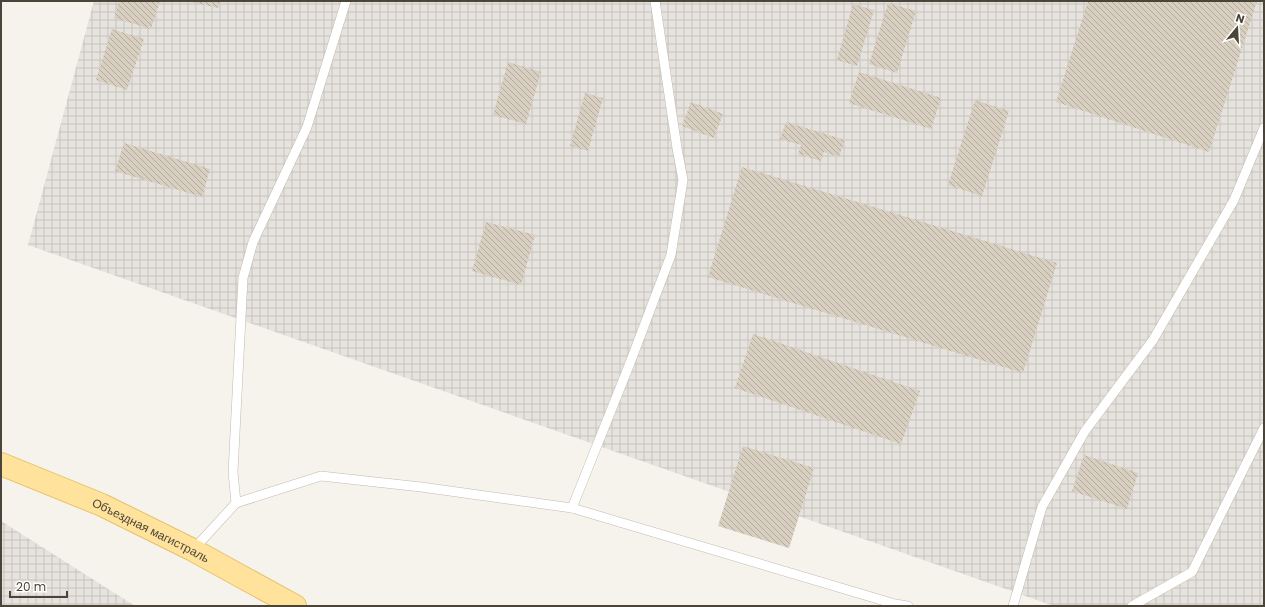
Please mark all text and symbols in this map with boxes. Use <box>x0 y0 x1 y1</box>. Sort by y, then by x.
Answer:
north arrow <box>1217 8 1257 48</box>
text: N <box>1234 10 1247 27</box>
street label: Объездная магистраль <box>90 494 213 566</box>
scale bar <box>10 573 67 599</box>
text: 20 m <box>16 578 46 595</box>

